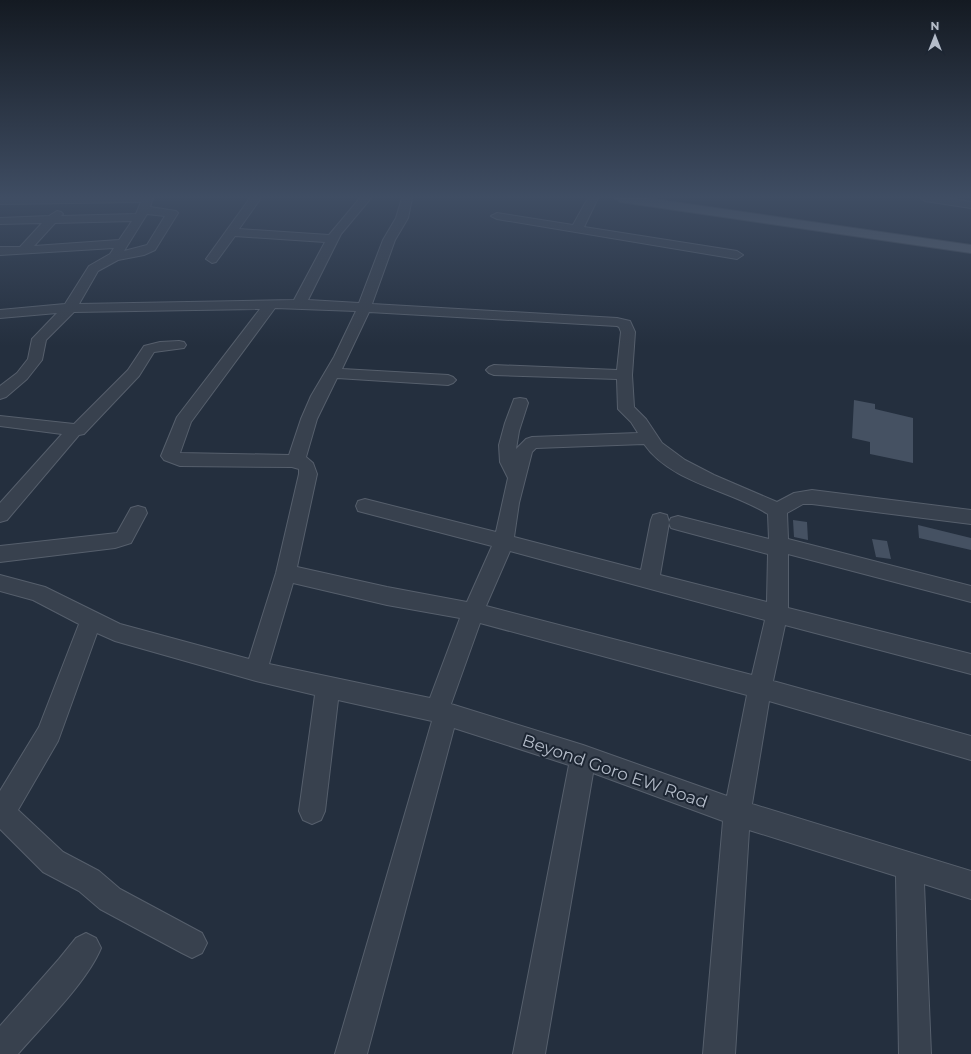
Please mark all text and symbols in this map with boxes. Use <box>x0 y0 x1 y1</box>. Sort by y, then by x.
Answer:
north arrow <box>915 16 955 56</box>
text: N <box>931 19 939 33</box>
street label: Beyond Goro EW Road <box>520 730 710 812</box>

